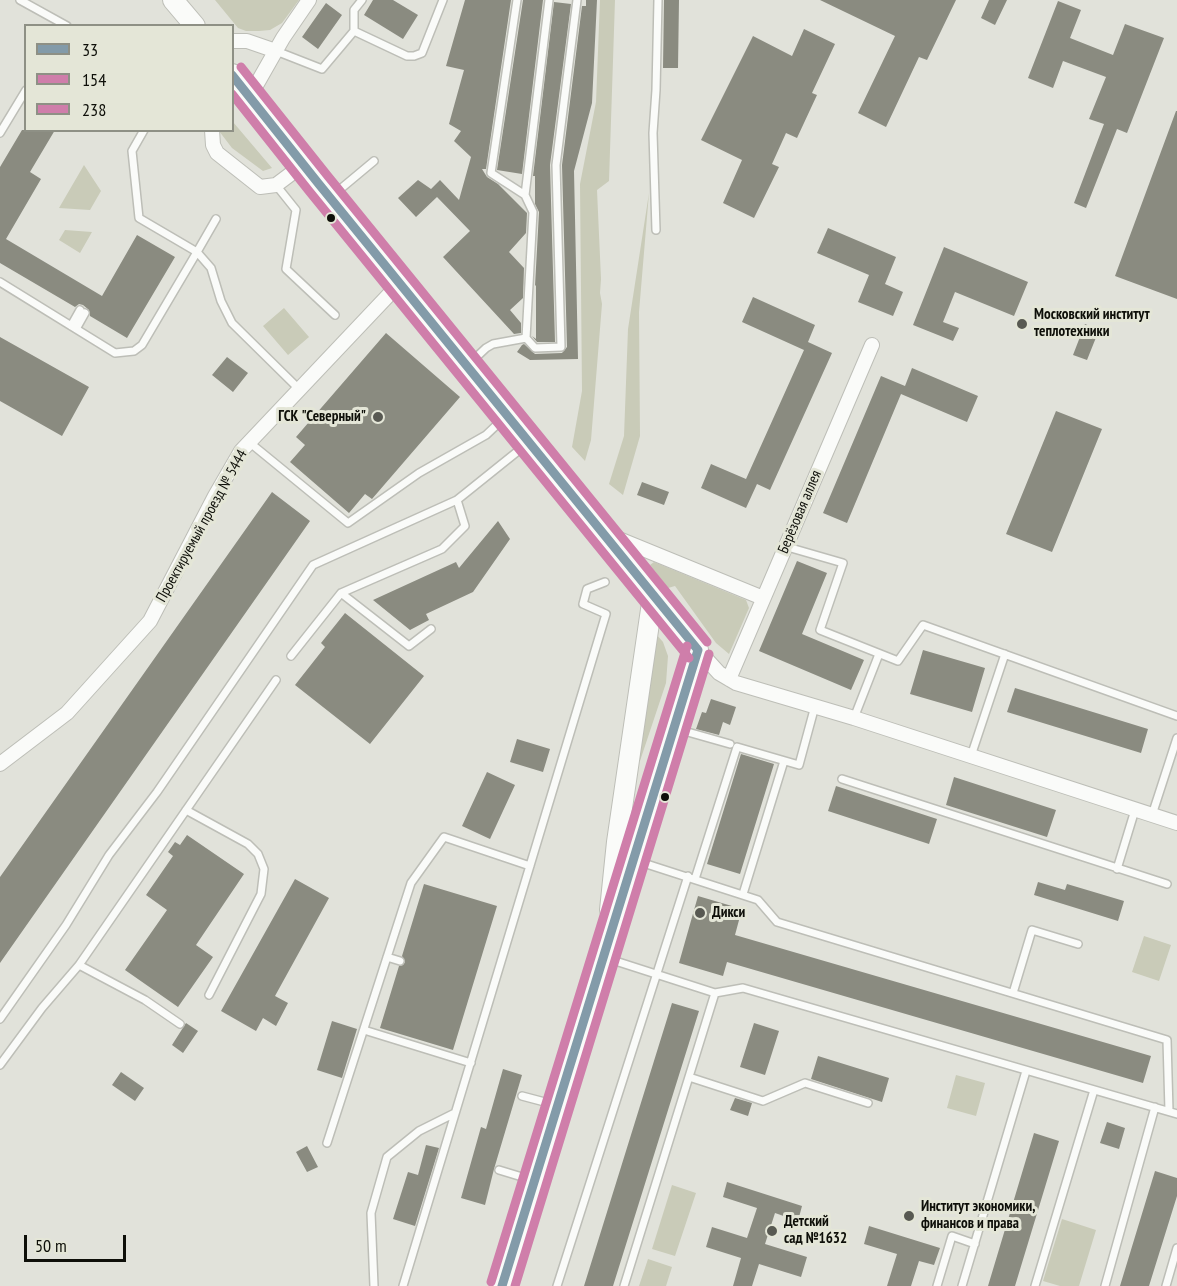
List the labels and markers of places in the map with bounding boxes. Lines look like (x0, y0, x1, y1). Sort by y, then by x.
unlabelled marker (325, 212, 337, 224)
place label: Московский институт теплотехники (1034, 306, 1150, 341)
marker: Московский институт теплотехники (1015, 317, 1029, 331)
place label: ГСК "Северный" (278, 408, 366, 426)
marker: ГСК "Северный" (371, 410, 385, 424)
unlabelled marker (659, 791, 671, 803)
place label: Дикси (712, 904, 745, 922)
marker: Дикси (693, 906, 707, 920)
place label: Институт экономики, финансов и права (921, 1198, 1035, 1233)
marker: Институт экономики, финансов и права (902, 1209, 916, 1223)
place label: Детский сад №1632 (784, 1213, 847, 1248)
marker: Детский сад №1632 (765, 1224, 779, 1238)

